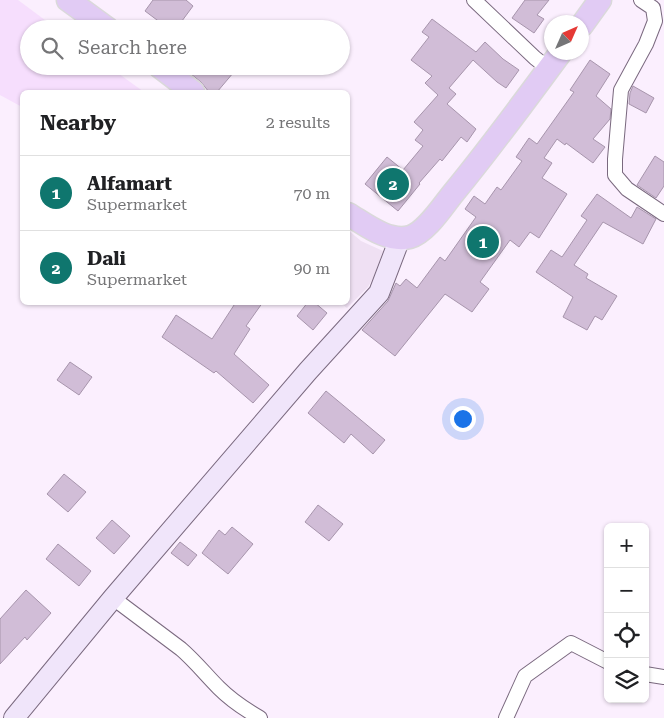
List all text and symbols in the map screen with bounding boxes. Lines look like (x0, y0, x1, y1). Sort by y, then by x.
north arrow (544, 15, 589, 60)
search box (20, 20, 350, 75)
icon: search (38, 34, 66, 62)
text: Search here (78, 36, 187, 59)
text: Nearby (40, 111, 116, 135)
text: 2 results (266, 113, 330, 132)
pin: 2 (377, 165, 409, 203)
text: Alfamart (87, 172, 172, 195)
text: 1 (52, 184, 60, 203)
text: 70 m (293, 184, 330, 203)
text: Supermarket (87, 195, 187, 214)
pin: 1 (467, 223, 499, 261)
text: Dali (87, 247, 126, 270)
text: 2 (52, 259, 60, 278)
text: 90 m (293, 259, 330, 278)
text: Supermarket (87, 270, 187, 289)
your location (450, 406, 476, 432)
map controls (604, 523, 649, 703)
button: + (604, 523, 649, 568)
button: − (604, 568, 649, 613)
button: locate (604, 613, 649, 658)
button: layers (604, 658, 649, 703)

